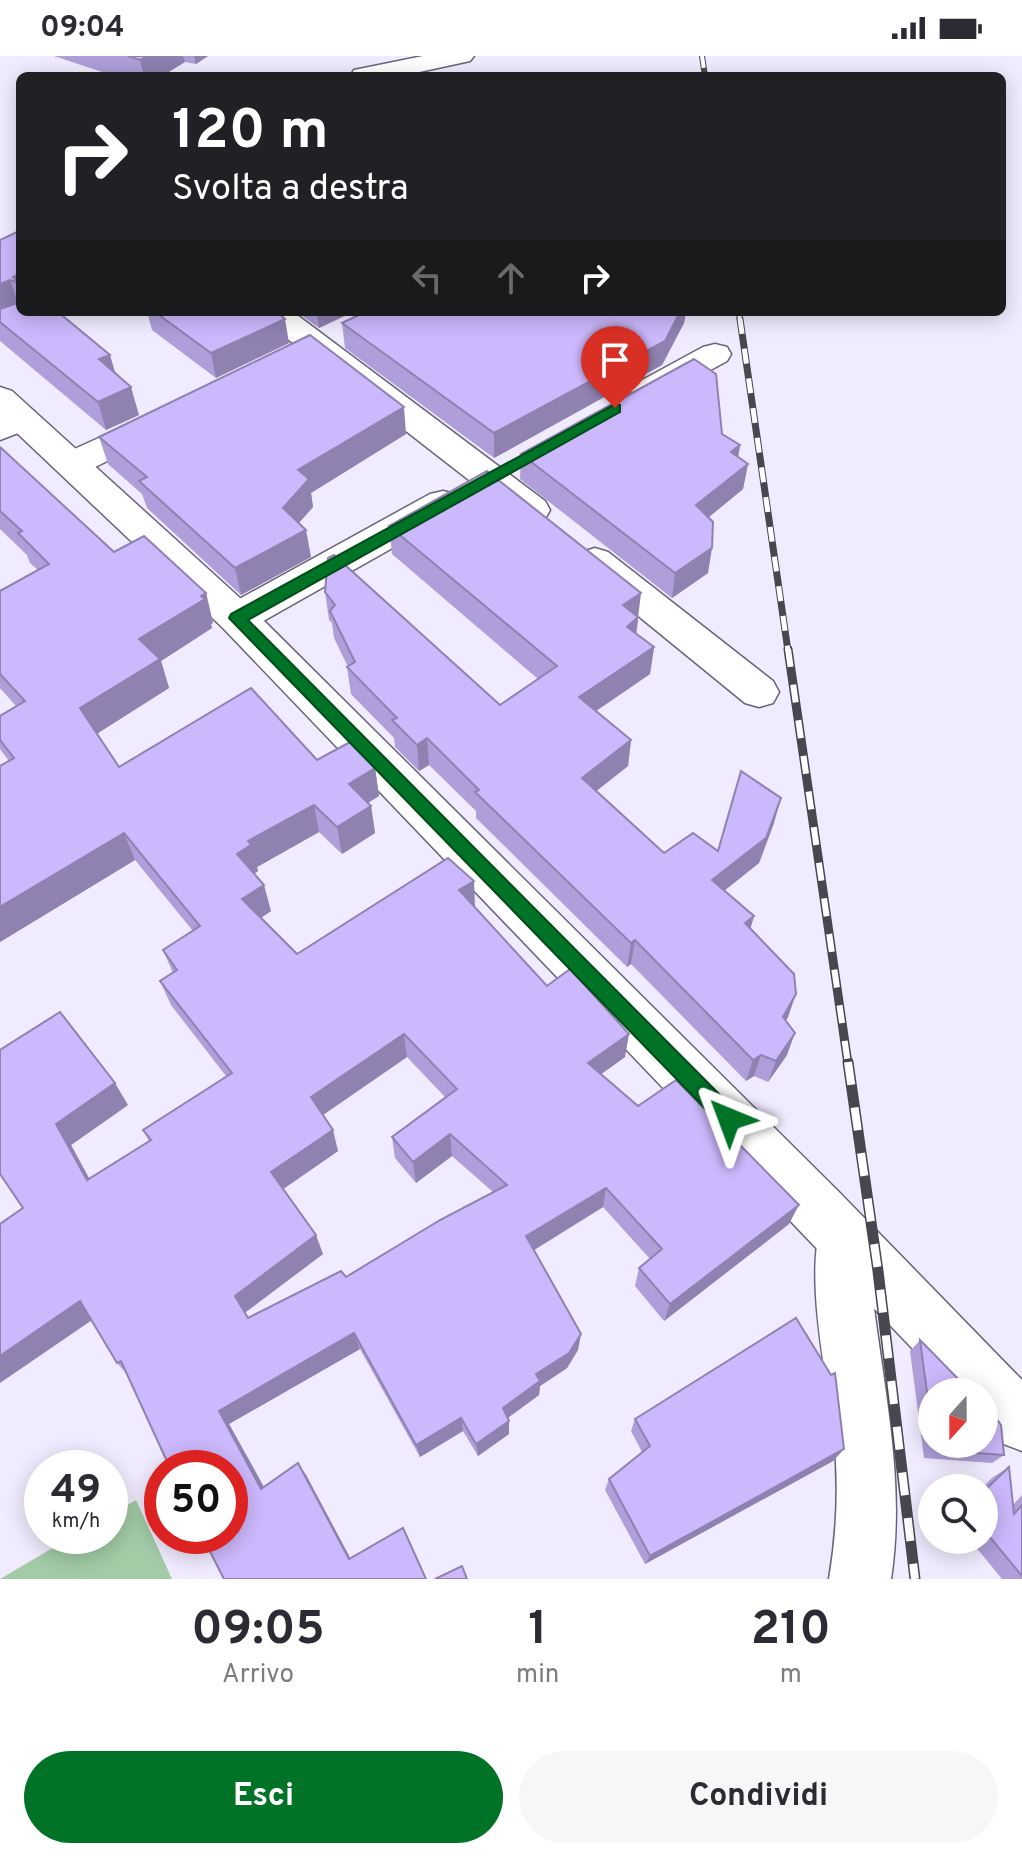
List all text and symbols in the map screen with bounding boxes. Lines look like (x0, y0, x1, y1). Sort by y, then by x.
text: 09:04 (40, 10, 124, 47)
text: 120 m (172, 98, 329, 168)
icon: right (40, 104, 144, 208)
text: Svolta a destra (172, 167, 409, 213)
icon: left (405, 256, 449, 300)
icon: ahead (489, 256, 533, 300)
icon: right (573, 256, 617, 300)
pin (581, 326, 649, 408)
icon: arrive (593, 338, 637, 382)
position arrow (687, 1077, 771, 1161)
north arrow (918, 1378, 998, 1458)
map controls (918, 1378, 998, 1554)
speed limit sign: 50 (144, 1450, 248, 1554)
text: 49 (51, 1467, 101, 1517)
button: search (918, 1474, 998, 1554)
text: km/h (52, 1509, 100, 1535)
text: 09:05 (191, 1601, 325, 1661)
text: 1 (528, 1601, 547, 1661)
text: 210 (751, 1601, 831, 1661)
text: Arrivo (222, 1659, 294, 1692)
text: min (516, 1659, 559, 1692)
text: m (780, 1659, 802, 1692)
button: Esci (24, 1751, 503, 1843)
button: Condividi (519, 1751, 998, 1843)

